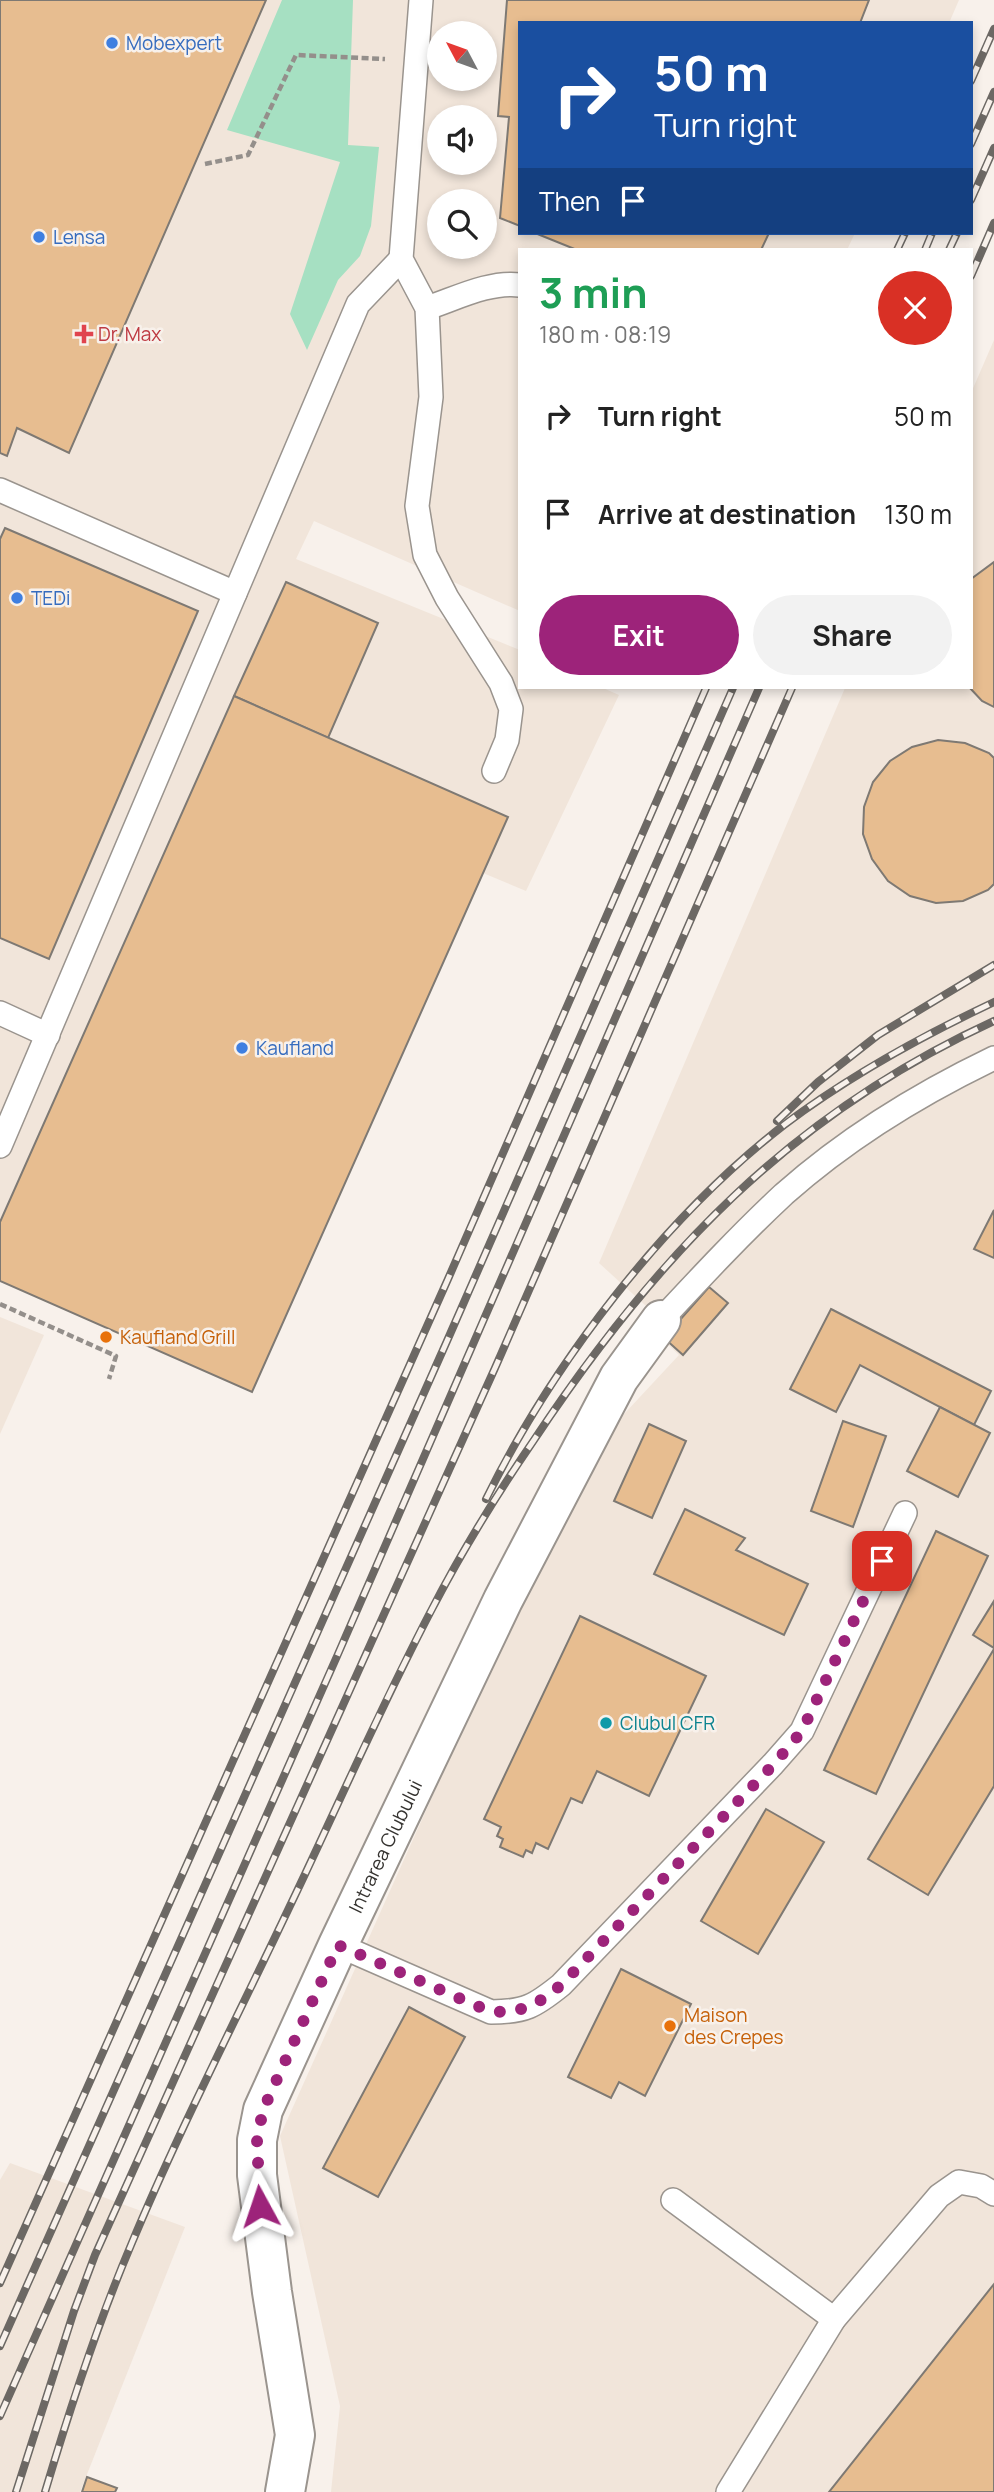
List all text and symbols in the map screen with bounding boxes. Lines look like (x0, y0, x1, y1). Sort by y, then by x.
north arrow (427, 21, 497, 91)
map controls (427, 21, 497, 259)
place label: Mobexpert (126, 30, 222, 56)
marker: Mobexpert (104, 35, 120, 51)
text: 50 m (654, 39, 769, 106)
icon: right (539, 49, 630, 140)
text: Turn right (654, 103, 797, 147)
button: sound (427, 105, 497, 175)
icon: arrive (614, 182, 652, 220)
text: Then (539, 183, 600, 219)
button: search (427, 189, 497, 259)
place label: Lensa (53, 224, 105, 250)
marker: Lensa (31, 229, 47, 245)
text: 3 min (539, 263, 648, 321)
button: close (878, 271, 952, 345)
text: 180 m · 08:19 (539, 318, 671, 350)
place label: Dr. Max (98, 321, 161, 347)
marker: Dr. Max (76, 326, 92, 342)
icon: right (539, 397, 577, 435)
text: Turn right (598, 398, 722, 434)
text: 50 m (894, 398, 952, 434)
icon: arrive (539, 495, 577, 533)
text: Arrive at destination (598, 496, 856, 532)
text: 130 m (884, 496, 952, 532)
place label: TEDi (31, 585, 70, 611)
marker: TEDi (9, 590, 25, 606)
button: Exit (539, 595, 739, 675)
button: Share (753, 595, 952, 675)
place label: Kaufland (256, 1035, 334, 1061)
marker: Kaufland (234, 1040, 250, 1056)
place label: Kaufland Grill (120, 1324, 235, 1350)
marker: Kaufland Grill (98, 1329, 114, 1345)
pin (852, 1531, 912, 1591)
icon: arrive (863, 1542, 901, 1580)
place label: Clubul CFR (620, 1710, 715, 1736)
marker: Clubul CFR (598, 1715, 614, 1731)
street label: Intrarea Clubului (342, 1775, 428, 1917)
place label: Maison des Crepes (684, 2002, 784, 2050)
marker: Maison des Crepes (662, 2018, 678, 2034)
position arrow (223, 2169, 297, 2243)

